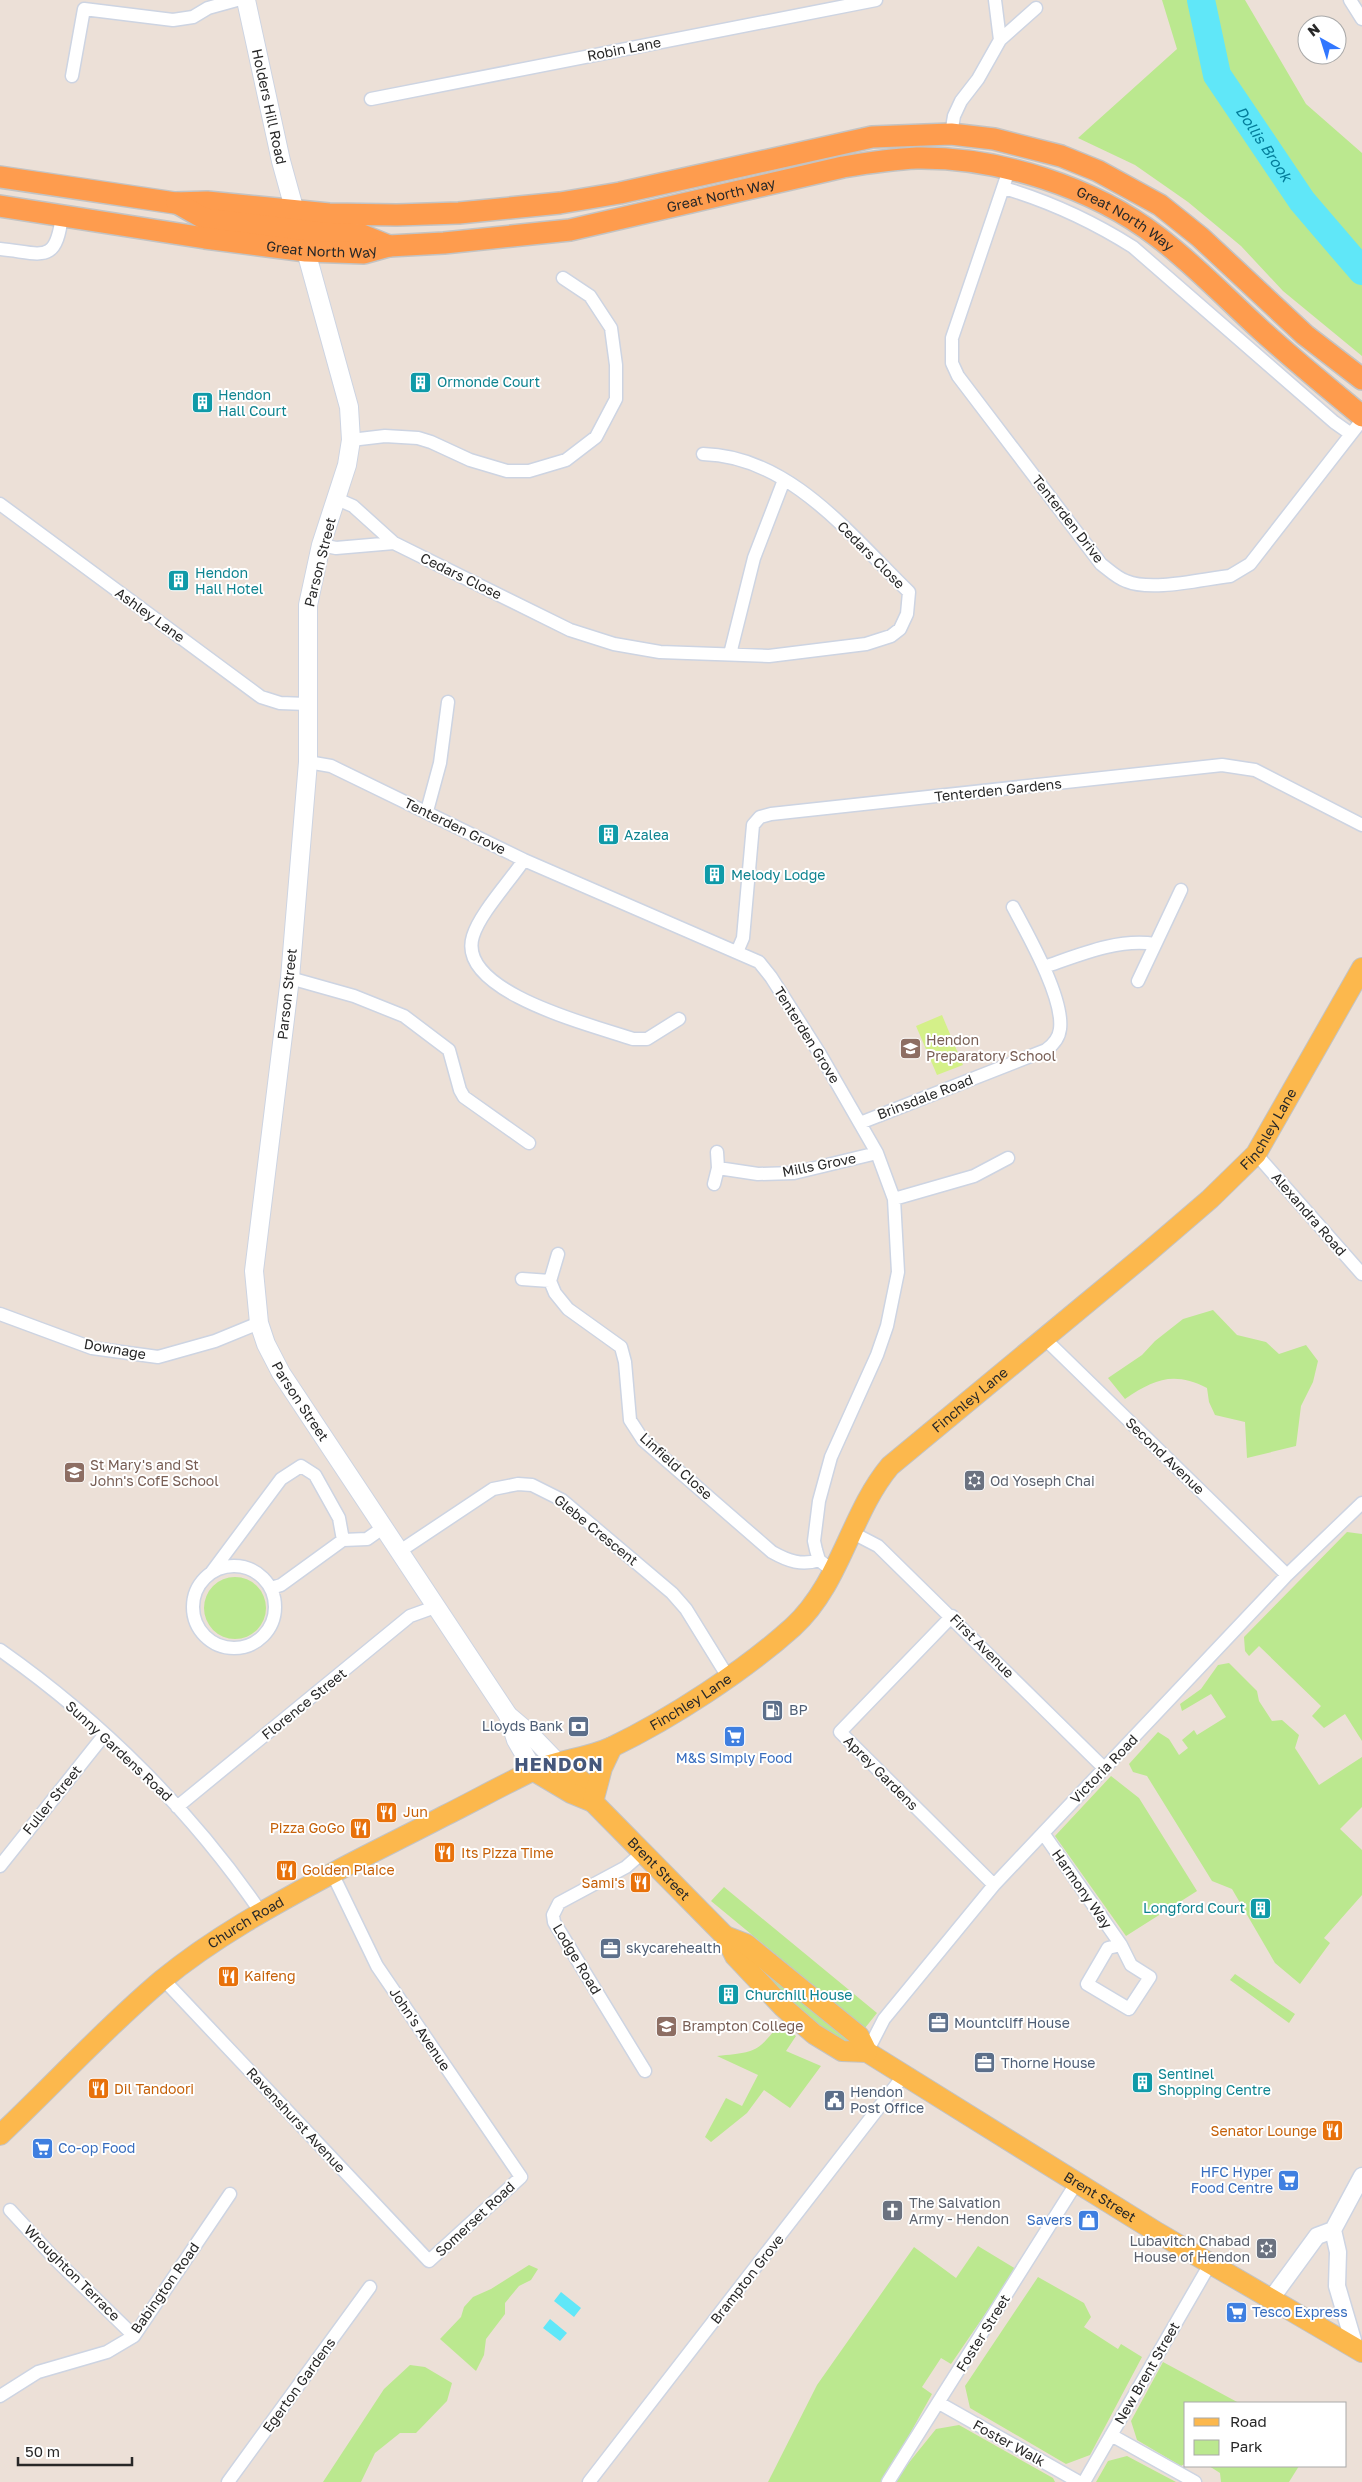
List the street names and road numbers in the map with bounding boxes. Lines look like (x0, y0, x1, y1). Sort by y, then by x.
street label: Robin Lane (585, 33, 662, 64)
street label: Holders Hill Road (249, 47, 290, 166)
street label: Great North Way (665, 174, 777, 215)
street label: Great North Way (1074, 183, 1178, 254)
street label: Great North Way (265, 237, 379, 261)
street label: Tenterden Drive (1029, 471, 1108, 566)
street label: Parson Street (300, 515, 339, 608)
street label: Cedars Close (834, 517, 909, 592)
street label: Cedars Close (418, 549, 505, 603)
street label: Ashley Lane (112, 584, 188, 645)
street label: Tenterden Gardens (934, 774, 1062, 805)
street label: Tenterden Grove (402, 794, 509, 857)
street label: Parson Street (273, 947, 300, 1040)
street label: Tenterden Grove (771, 983, 844, 1086)
street label: Brinsdale Road (874, 1070, 975, 1123)
street label: Finchley Lane (1236, 1085, 1300, 1173)
street label: Mills Grove (781, 1149, 857, 1180)
street label: Alexandra Road (1269, 1168, 1350, 1259)
street label: Downage (83, 1335, 147, 1362)
street label: Parson Street (268, 1358, 333, 1444)
street label: Finchley Lane (928, 1363, 1011, 1436)
street label: Second Avenue (1122, 1414, 1208, 1498)
street label: Linfield Close (637, 1429, 716, 1503)
street label: Glebe Crescent (551, 1491, 642, 1569)
street label: First Avenue (947, 1610, 1018, 1681)
street label: Florence Street (258, 1664, 349, 1743)
street label: Finchley Lane (646, 1670, 734, 1734)
street label: Sunny Gardens Road (63, 1697, 176, 1804)
street label: Victoria Road (1066, 1730, 1141, 1807)
street label: Aprey Gardens (841, 1732, 922, 1813)
street label: Fuller Street (19, 1762, 85, 1838)
street label: Brent Street (624, 1833, 694, 1904)
street label: Harmony Way (1049, 1846, 1116, 1932)
street label: Church Road (204, 1892, 287, 1952)
street label: Lodge Road (550, 1920, 605, 1997)
street label: John's Avenue (386, 1984, 454, 2074)
street label: Ravenshurst Avenue (243, 2064, 349, 2176)
street label: Brent Street (1061, 2168, 1139, 2225)
street label: Somerset Road (431, 2178, 518, 2260)
street label: Wroughton Terrace (21, 2221, 124, 2324)
street label: Brampton Grove (706, 2231, 787, 2327)
street label: Babington Road (127, 2239, 202, 2337)
street label: Foster Street (952, 2291, 1013, 2375)
street label: New Brent Street (1110, 2319, 1183, 2427)
street label: Egerton Gardens (259, 2334, 339, 2435)
street label: Foster Walk (970, 2416, 1048, 2469)

